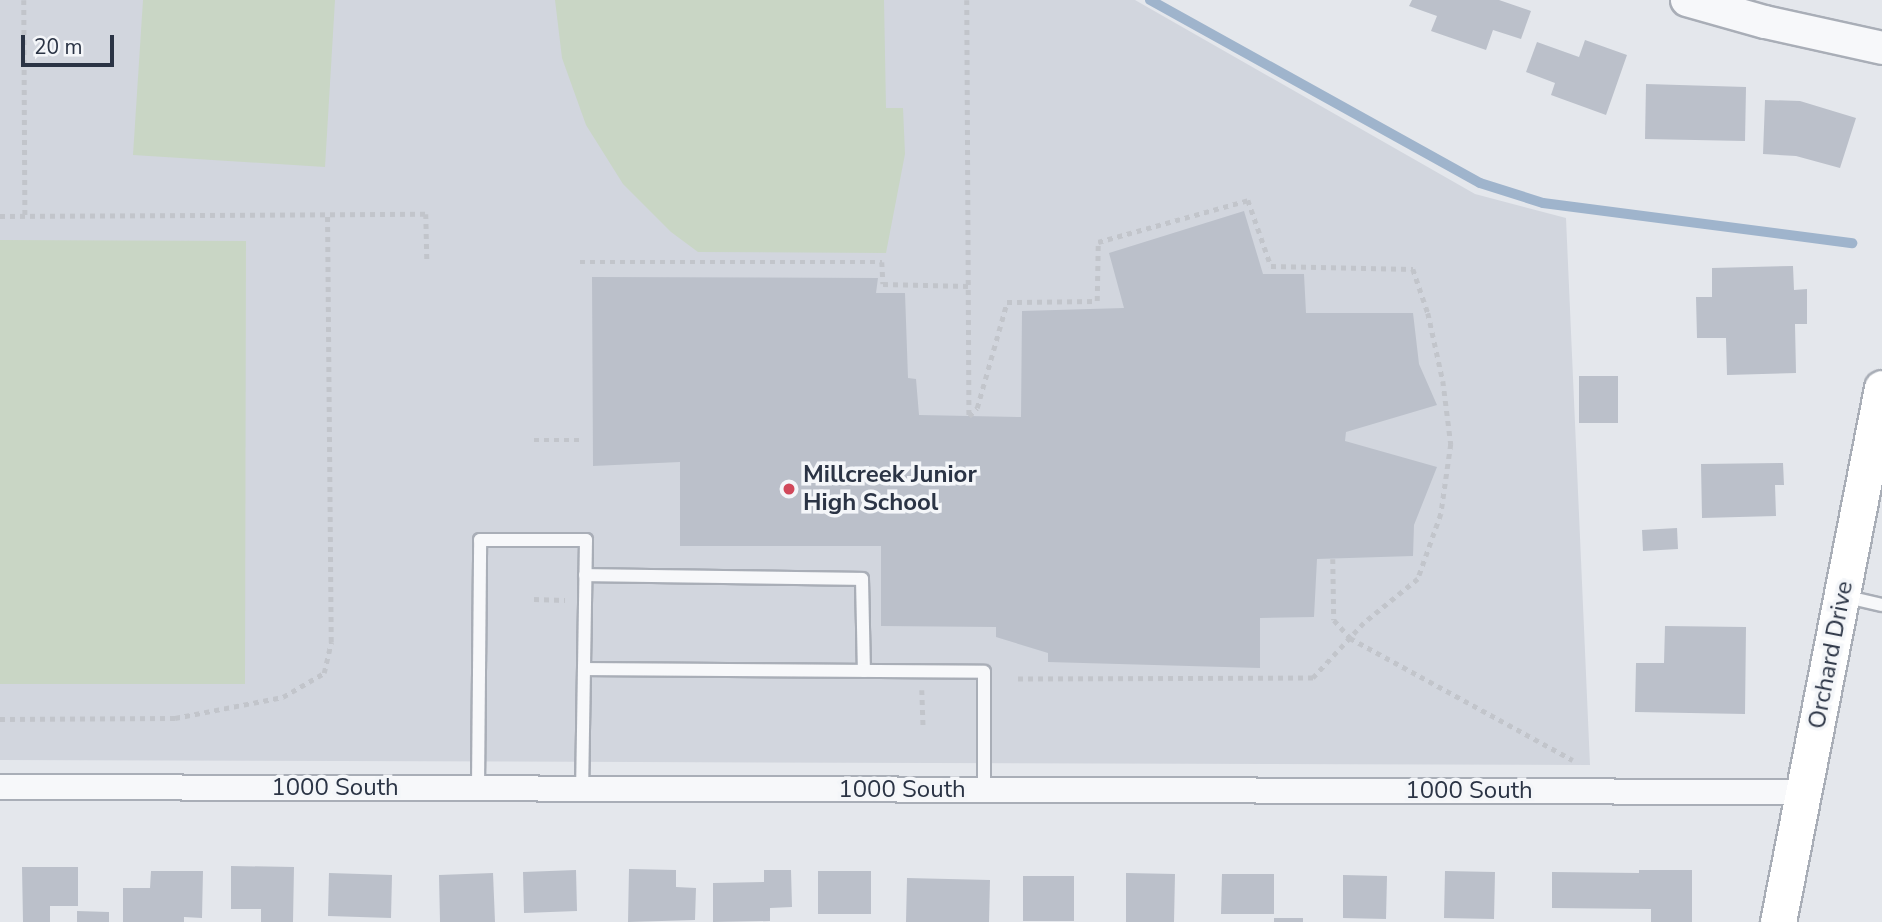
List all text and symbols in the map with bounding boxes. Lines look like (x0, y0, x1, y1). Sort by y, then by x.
scale bar (24, 21, 117, 65)
text: 20 m (34, 33, 83, 61)
place label: Millcreek Junior High School (803, 461, 977, 517)
marker: Millcreek Junior High School (781, 481, 797, 497)
street label: Orchard Drive (1803, 579, 1859, 731)
street label: 1000 South (271, 774, 399, 802)
street label: 1000 South (838, 776, 966, 804)
street label: 1000 South (1405, 777, 1533, 805)

